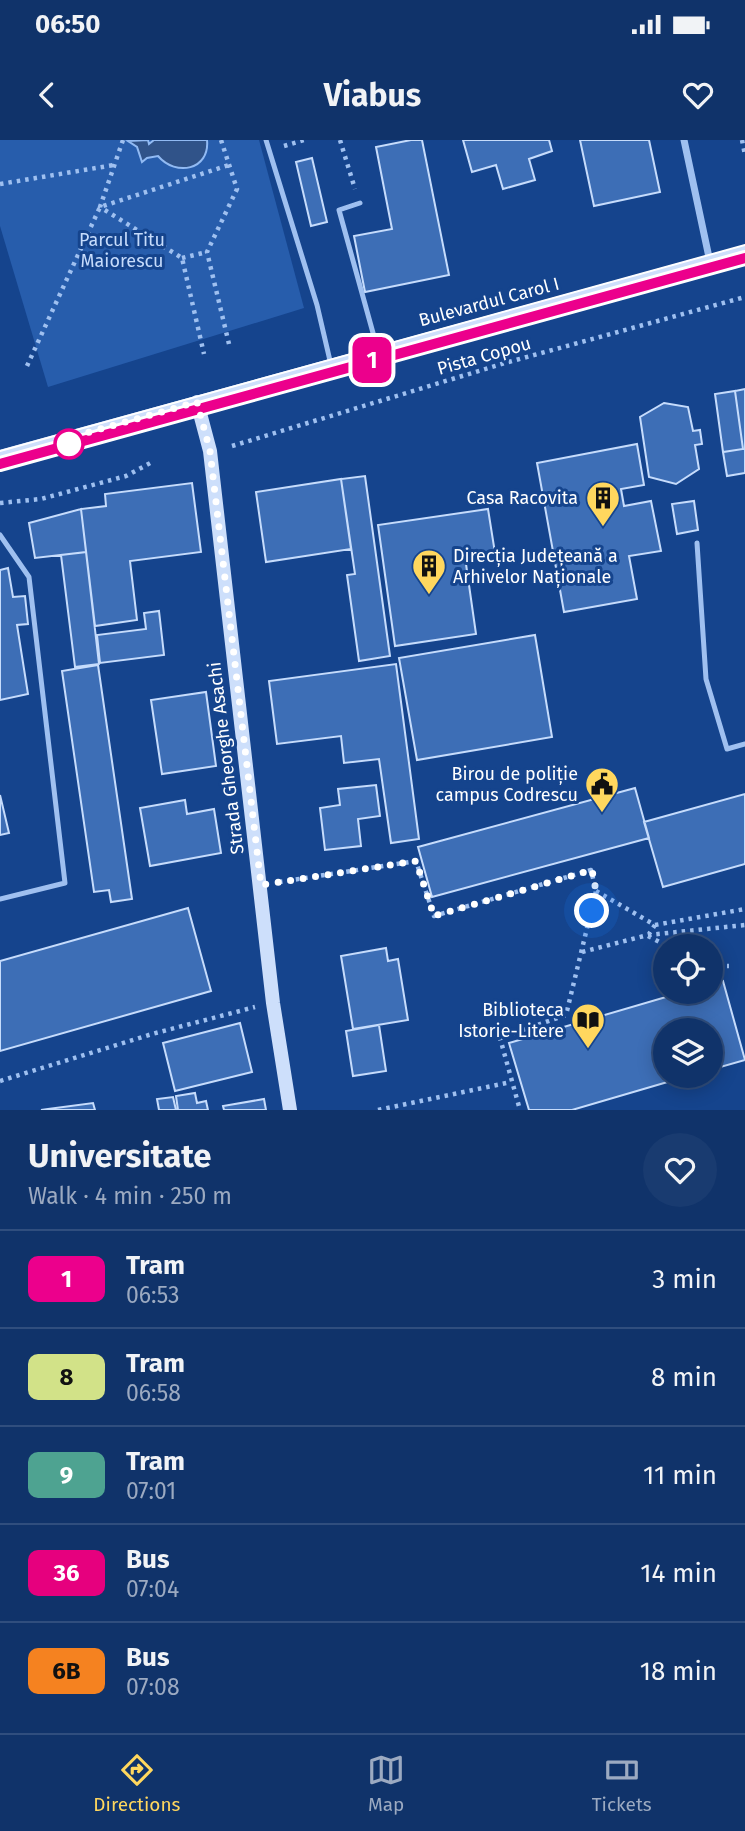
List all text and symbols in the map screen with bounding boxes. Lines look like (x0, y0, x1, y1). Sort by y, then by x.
text: 06:50 (35, 9, 100, 40)
icon: back (28, 76, 66, 114)
text: Viabus (324, 76, 421, 114)
icon: heart (679, 76, 717, 114)
park label: Parcul Titu Maiorescu (79, 229, 165, 272)
street label: Bulevardul Carol I (416, 273, 562, 331)
street label: Pista Copou (434, 332, 534, 380)
line badge: 1 (349, 337, 395, 383)
text: 1 (366, 346, 378, 374)
unlabelled marker (54, 429, 84, 459)
building icon: Casa Racovita (584, 479, 622, 528)
place label: Casa Racovita (466, 487, 578, 509)
place label: Direcția Județeană a Arhivelor Naționale (453, 545, 618, 589)
building icon: Direcția Județeană a Arhivelor Naționale (410, 547, 448, 596)
street label: Strada Gheorghe Asachi (203, 661, 249, 855)
place label: Birou de poliție campus Codrescu (435, 763, 578, 806)
public building icon: Birou de poliție campus Codrescu (583, 765, 621, 814)
your location (574, 893, 609, 928)
map controls (653, 934, 723, 1088)
button: locate (653, 934, 723, 1004)
place label: Biblioteca Istorie-Litere (458, 999, 564, 1042)
library icon: Biblioteca Istorie-Litere (569, 1001, 607, 1050)
button: layers (653, 1018, 723, 1088)
button: heart (643, 1133, 717, 1207)
text: Universitate (28, 1136, 212, 1176)
text: Walk · 4 min · 250 m (28, 1182, 232, 1210)
text: Tram (126, 1250, 185, 1281)
text: 3 min (652, 1264, 717, 1295)
text: 1 (61, 1265, 72, 1293)
text: 06:53 (126, 1281, 180, 1309)
text: Tram (126, 1348, 185, 1379)
text: 8 min (651, 1362, 717, 1393)
text: 8 (60, 1363, 73, 1391)
text: 06:58 (126, 1379, 181, 1407)
text: Tram (126, 1446, 185, 1477)
text: 11 min (643, 1460, 717, 1491)
text: 9 (60, 1461, 73, 1489)
text: 07:01 (126, 1477, 176, 1505)
text: Bus (126, 1544, 169, 1575)
text: 14 min (640, 1558, 717, 1589)
text: 36 (53, 1559, 80, 1587)
text: 07:04 (126, 1575, 179, 1603)
text: Bus (126, 1642, 169, 1673)
text: 18 min (640, 1656, 717, 1687)
text: 6B (52, 1657, 81, 1685)
text: 07:08 (126, 1673, 180, 1701)
tab: Directions (93, 1751, 180, 1816)
tab: Map (367, 1751, 405, 1816)
tab: Tickets (592, 1751, 652, 1816)

